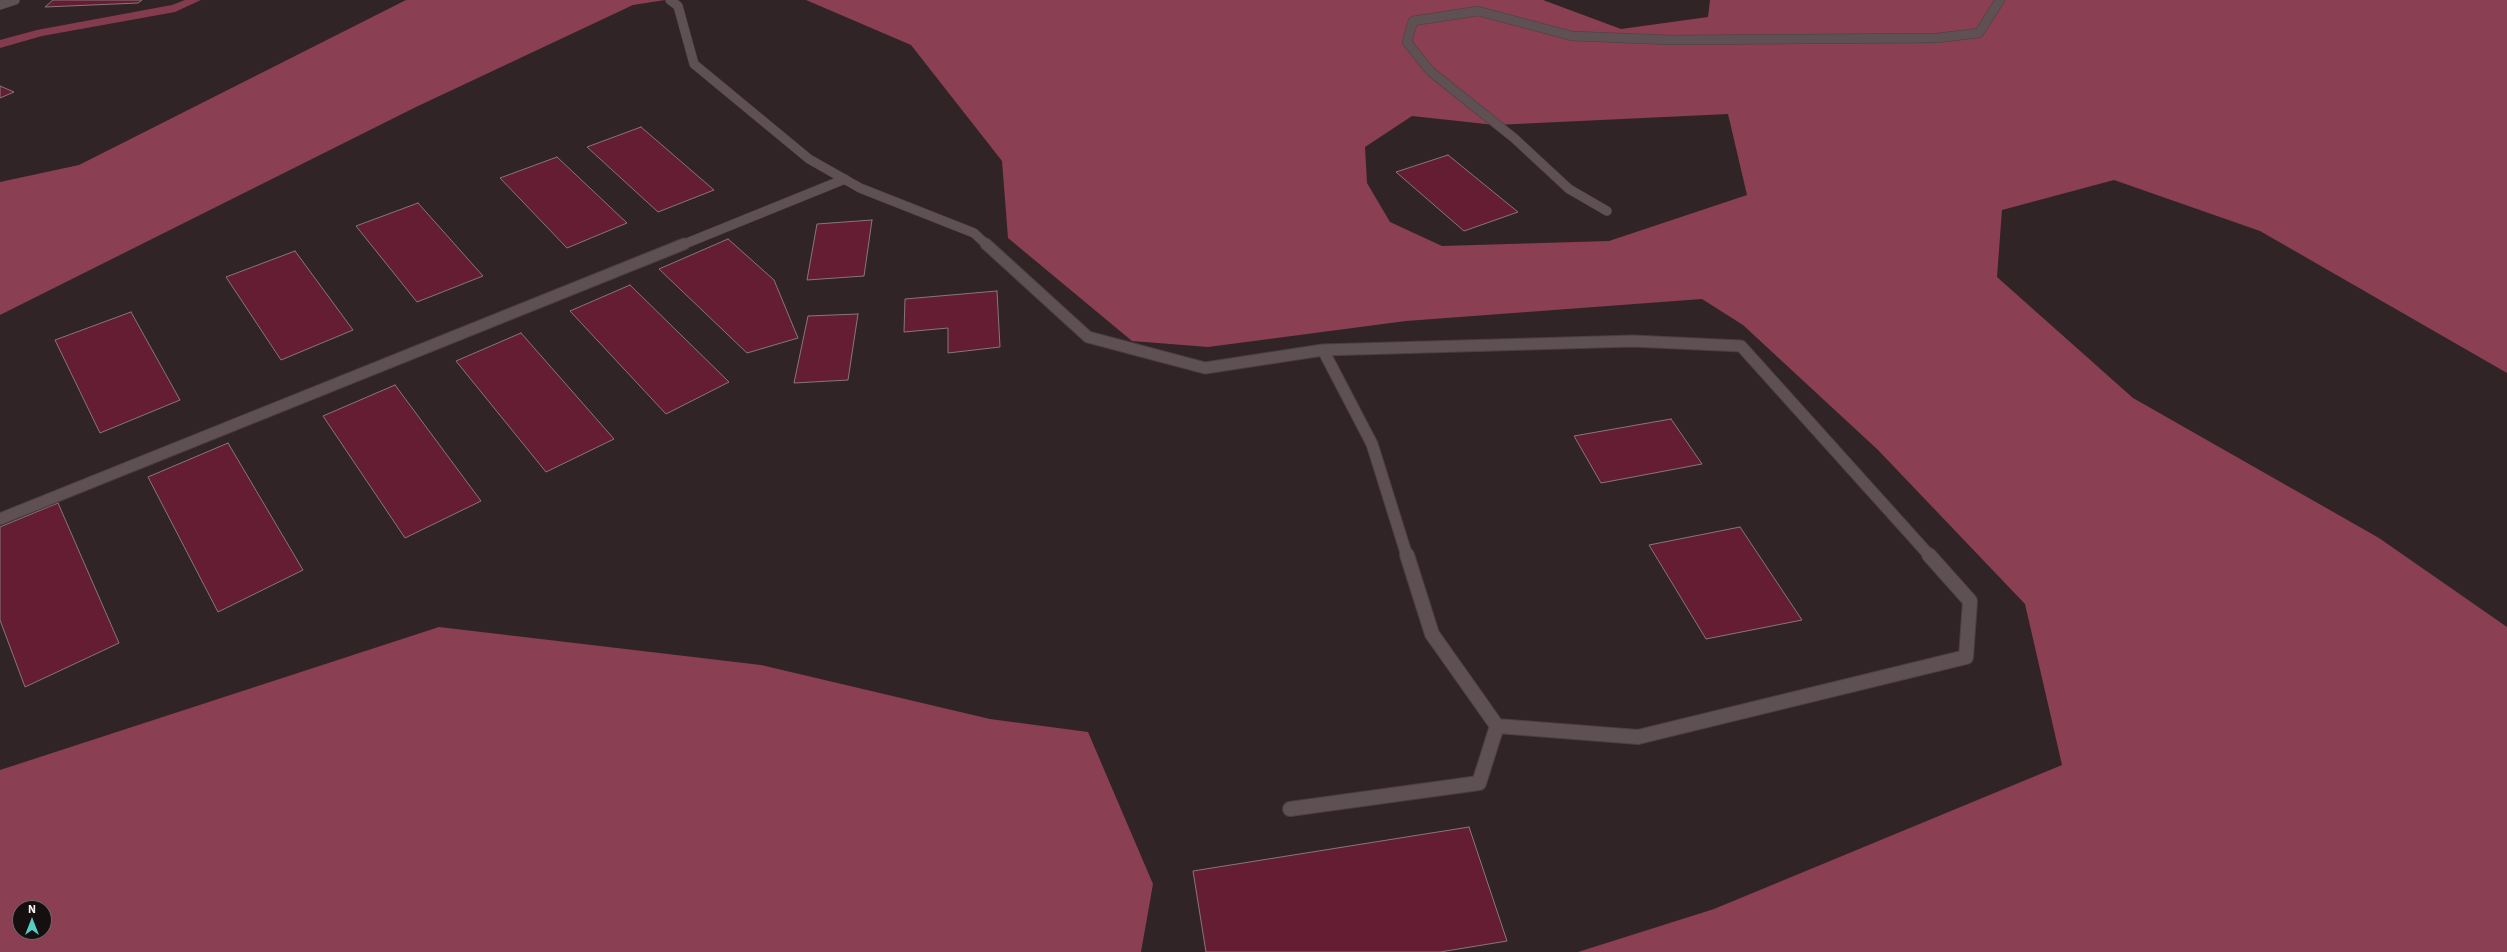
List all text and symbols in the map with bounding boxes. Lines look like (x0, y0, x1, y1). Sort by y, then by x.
north arrow (12, 900, 52, 940)
text: N (28, 902, 36, 916)

